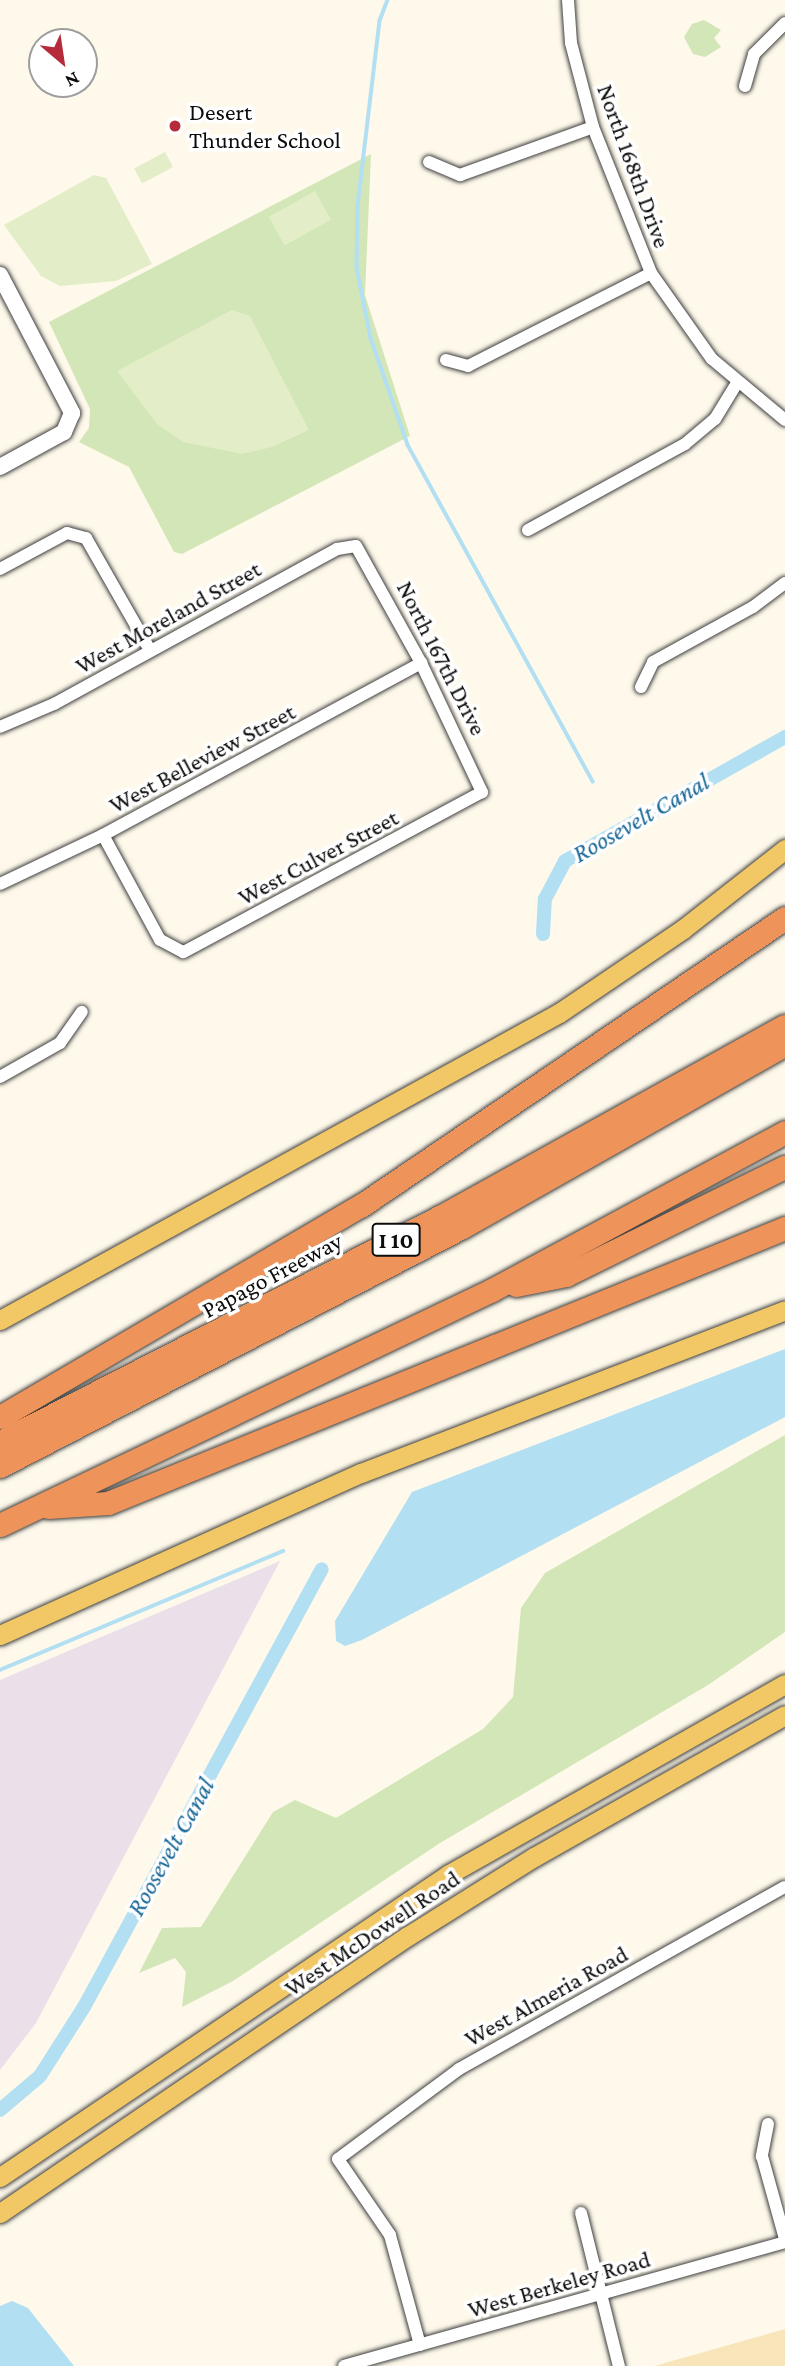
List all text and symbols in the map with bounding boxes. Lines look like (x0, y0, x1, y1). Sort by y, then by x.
north arrow (28, 28, 98, 98)
text: N (62, 68, 83, 92)
street label: North 168th Drive (591, 80, 677, 252)
place label: Desert Thunder School (189, 98, 341, 154)
marker: Desert Thunder School (167, 118, 183, 134)
street label: West Moreland Street (70, 554, 266, 680)
street label: North 167th Drive (391, 576, 493, 740)
street label: West Belleview Street (104, 697, 300, 819)
water label: Roosevelt Canal (567, 766, 715, 870)
street label: West Culver Street (233, 803, 403, 911)
road number: I 10 (372, 1220, 420, 1260)
street label: Papago Freeway (197, 1226, 347, 1324)
water label: Roosevelt Canal (120, 1773, 222, 1921)
street label: West McDowell Road (279, 1864, 465, 2002)
street label: West Almeria Road (459, 1939, 633, 2053)
street label: West Berkeley Road (465, 2244, 653, 2324)

